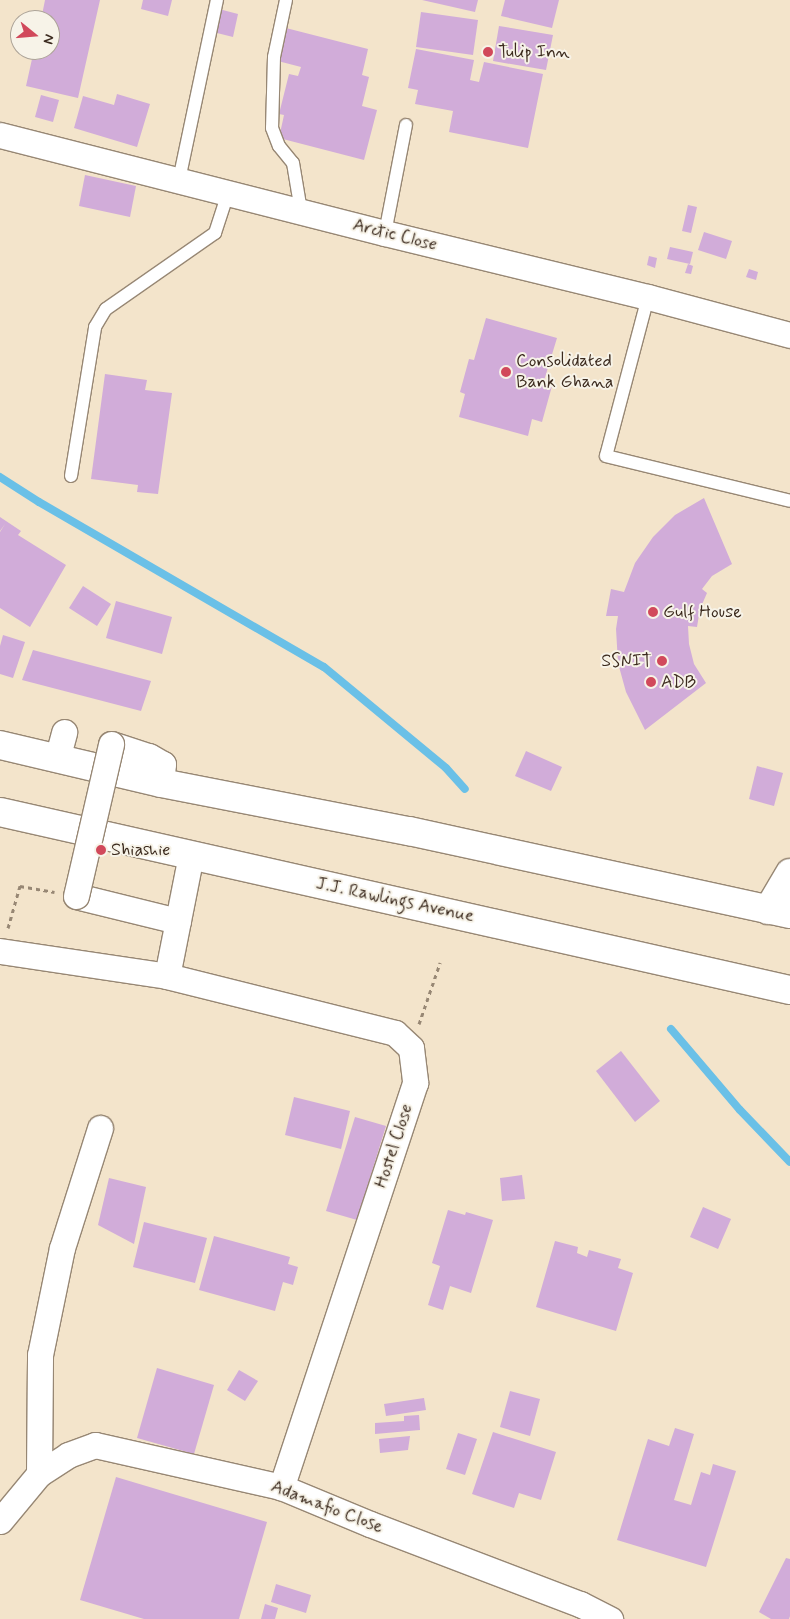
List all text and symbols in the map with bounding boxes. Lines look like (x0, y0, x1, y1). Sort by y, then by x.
north arrow (10, 10, 60, 60)
text: N (38, 32, 58, 46)
place label: Tulip Inn (498, 41, 565, 63)
marker: Tulip Inn (482, 46, 494, 58)
street label: Arctic Close (349, 214, 441, 256)
place label: Consolidated Bank Ghana (516, 351, 613, 394)
marker: Consolidated Bank Ghana (500, 366, 512, 378)
place label: Gulf House (663, 601, 742, 623)
marker: Gulf House (647, 606, 659, 618)
place label: SSNIT (601, 650, 652, 672)
marker: SSNIT (656, 655, 668, 667)
place label: ADB (661, 671, 696, 693)
marker: ADB (645, 676, 657, 688)
place label: Shiashie (111, 839, 170, 861)
marker: Shiashie (95, 844, 107, 856)
street label: J.J. Rawlings Avenue (314, 873, 476, 927)
street label: Hostel Close (370, 1100, 418, 1192)
street label: Adamafio Close (268, 1476, 386, 1538)

